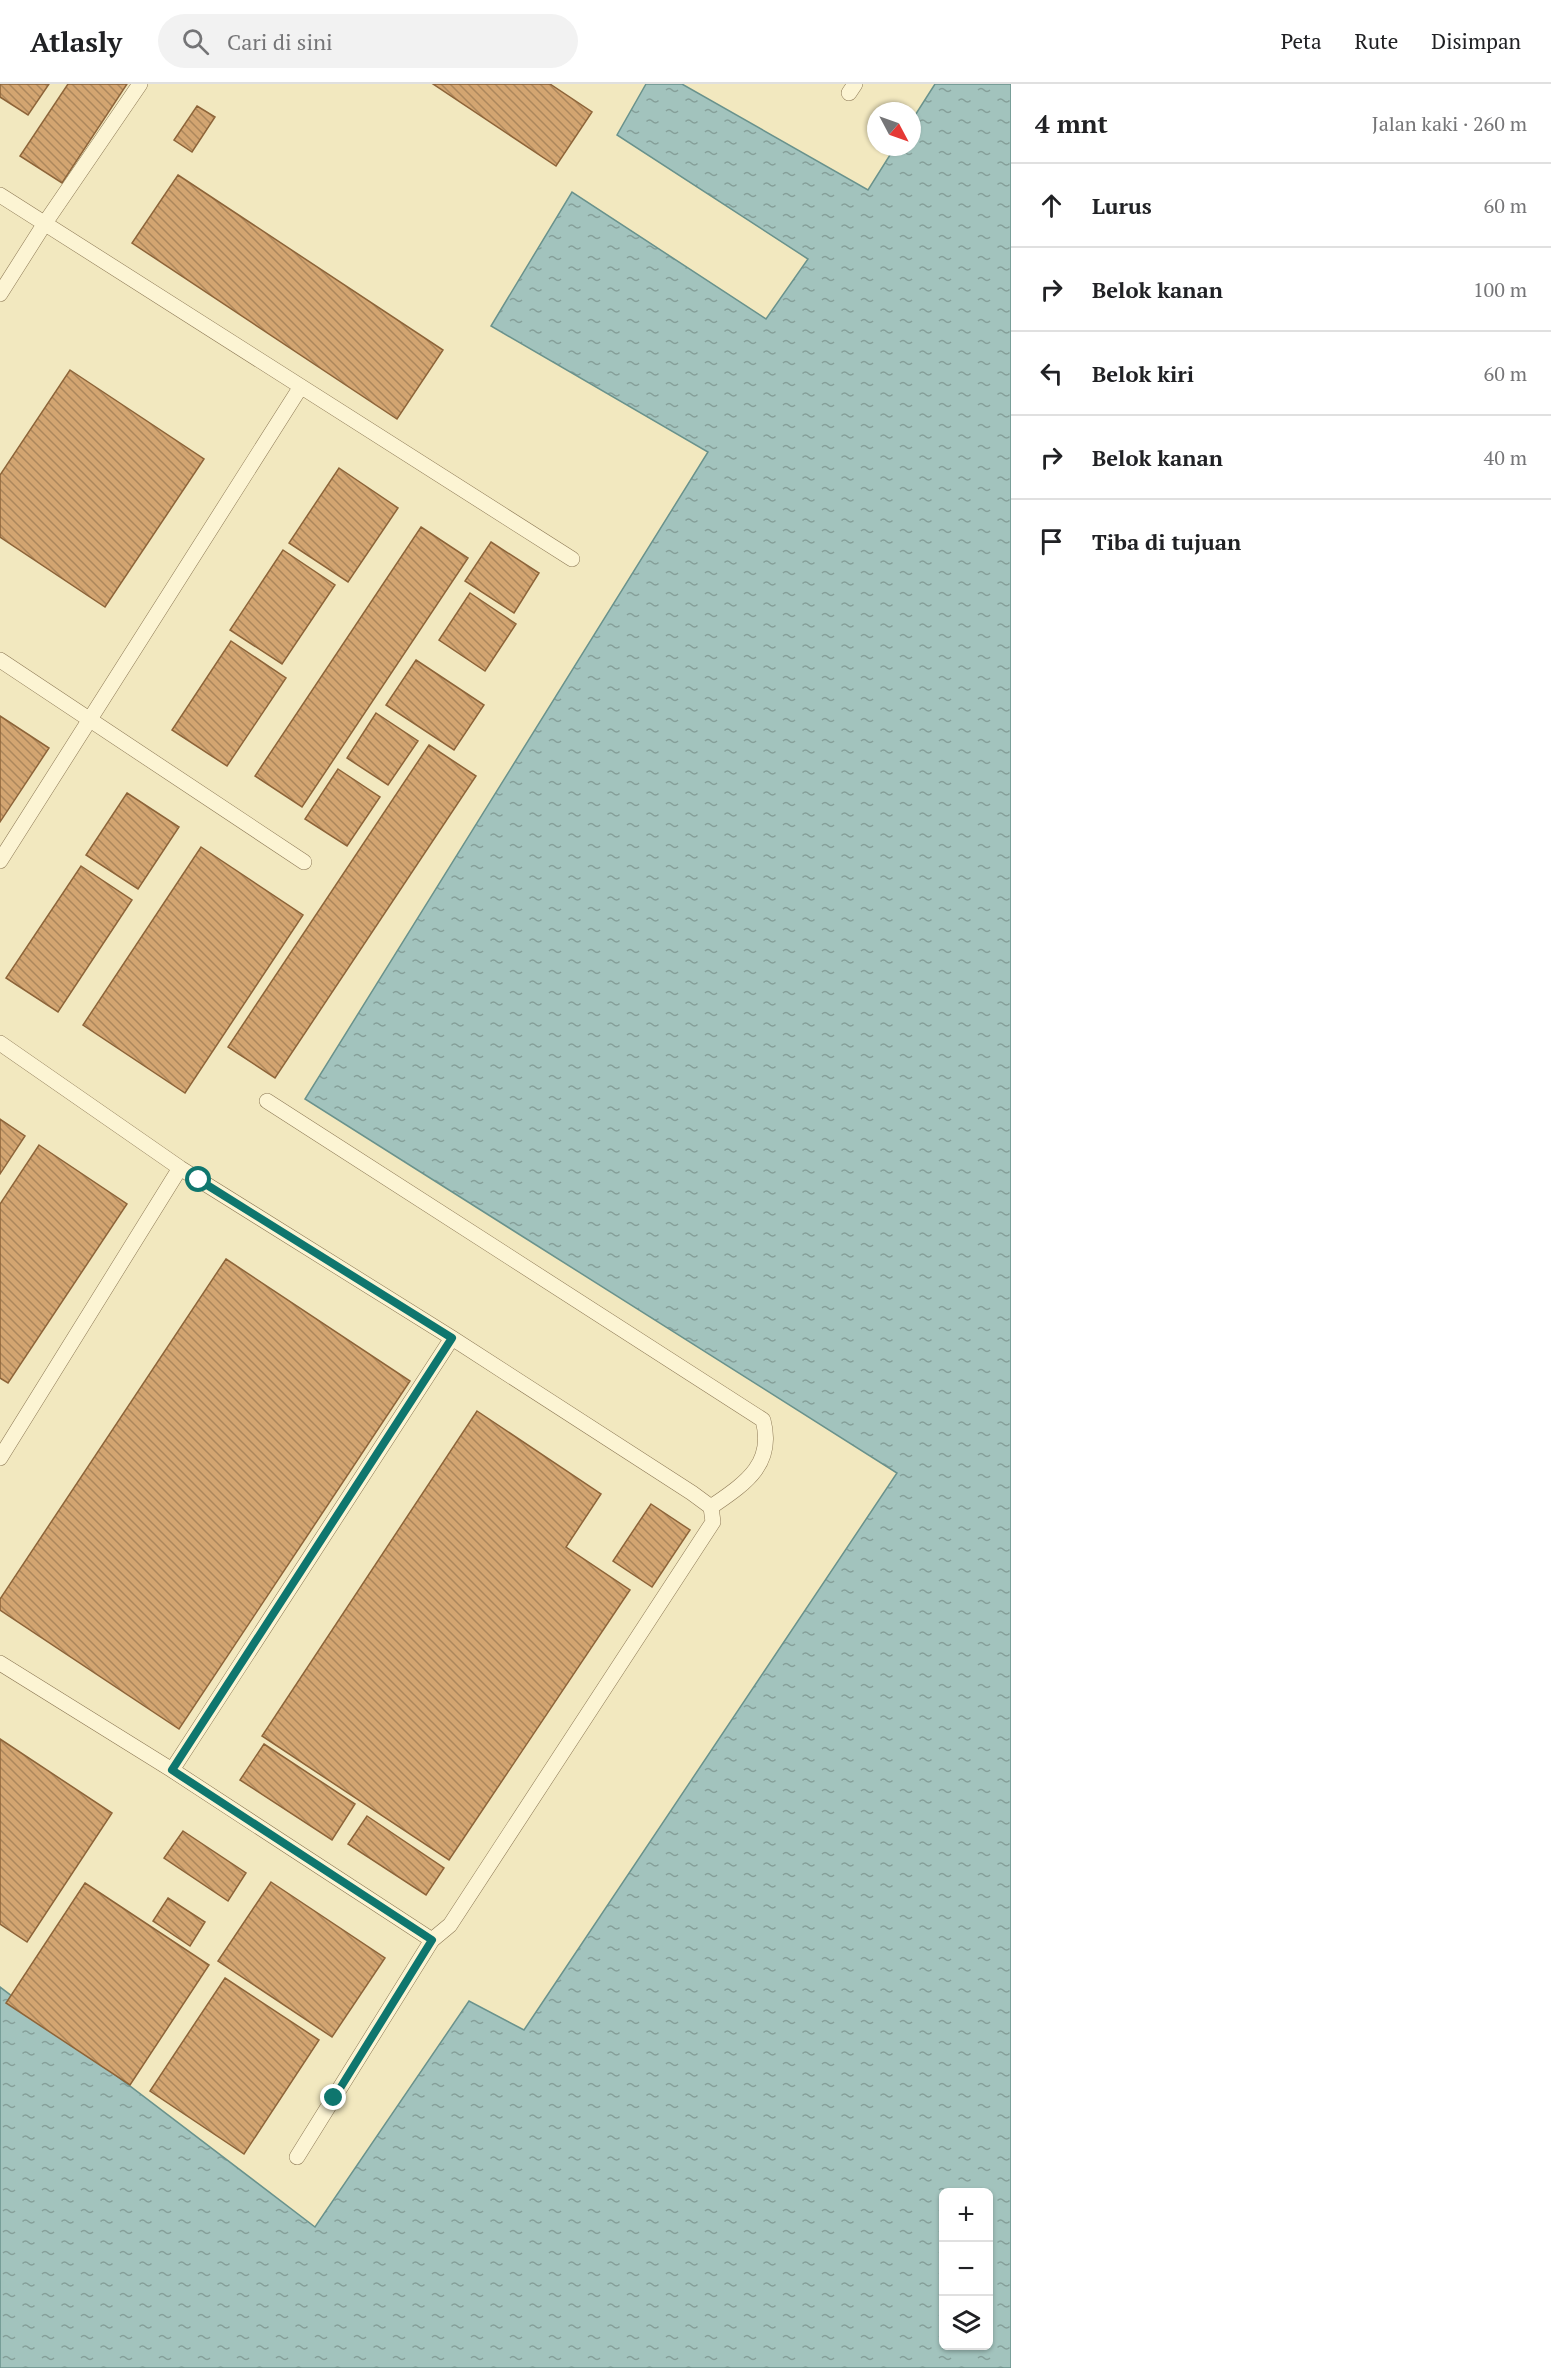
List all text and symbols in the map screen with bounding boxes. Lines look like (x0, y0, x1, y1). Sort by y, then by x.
search box (158, 14, 578, 68)
text: Atlasly (30, 23, 122, 60)
icon: search (179, 25, 212, 58)
text: Cari di sini (227, 27, 333, 56)
text: Peta (1281, 27, 1322, 55)
text: Rute (1355, 27, 1398, 55)
text: Disimpan (1431, 27, 1521, 55)
north arrow (867, 102, 921, 156)
text: 4 mnt (1035, 106, 1108, 140)
text: Jalan kaki · 260 m (1372, 110, 1527, 137)
icon: ahead (1035, 189, 1068, 222)
text: Lurus (1092, 191, 1152, 220)
text: 60 m (1484, 192, 1527, 219)
icon: right (1035, 273, 1068, 306)
text: Belok kanan (1092, 275, 1223, 304)
text: 100 m (1473, 276, 1527, 303)
icon: left (1035, 357, 1068, 390)
text: Belok kiri (1092, 359, 1194, 388)
text: 60 m (1484, 360, 1527, 387)
icon: right (1035, 441, 1068, 474)
text: Belok kanan (1092, 443, 1223, 472)
text: 40 m (1484, 444, 1527, 471)
icon: arrive (1035, 525, 1068, 558)
text: Tiba di tujuan (1092, 527, 1241, 556)
route start (185, 1166, 211, 1192)
route end (320, 2084, 346, 2110)
map controls (939, 2188, 993, 2350)
button: + (939, 2188, 993, 2242)
button: − (939, 2242, 993, 2296)
button: layers (939, 2296, 993, 2350)

